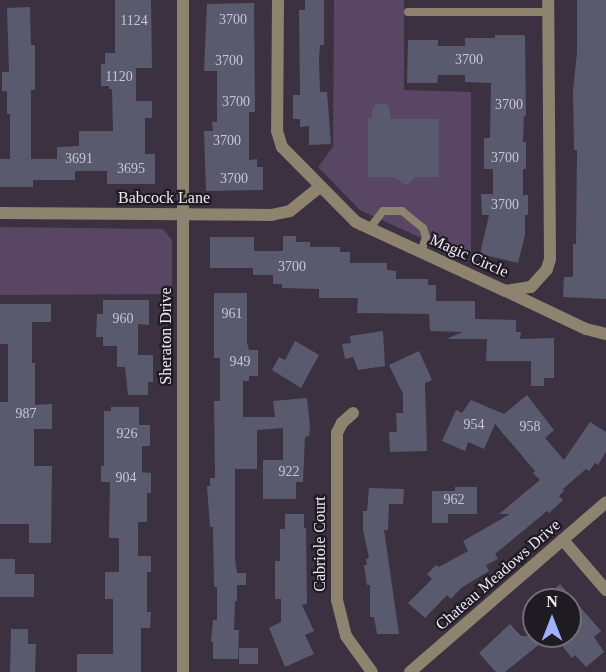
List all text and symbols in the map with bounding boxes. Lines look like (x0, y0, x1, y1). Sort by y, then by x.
house number: 3700 (219, 12, 247, 28)
house number: 1124 (120, 13, 148, 29)
house number: 3700 (455, 52, 483, 68)
house number: 3700 (215, 53, 243, 69)
house number: 1120 (105, 69, 133, 85)
house number: 3700 (222, 94, 250, 110)
house number: 3700 (495, 97, 523, 113)
house number: 3700 (213, 133, 241, 149)
house number: 3700 (491, 150, 519, 166)
house number: 3691 (65, 151, 93, 167)
house number: 3695 (117, 161, 145, 177)
house number: 3700 (220, 171, 248, 187)
street label: Babcock Lane (118, 188, 210, 208)
house number: 3700 (491, 197, 519, 213)
street label: Magic Circle (427, 230, 511, 282)
house number: 3700 (278, 259, 306, 275)
street label: Sheraton Drive (156, 287, 176, 385)
house number: 961 (222, 306, 242, 322)
house number: 960 (112, 311, 134, 327)
house number: 949 (230, 354, 250, 370)
house number: 987 (15, 406, 36, 422)
house number: 954 (464, 417, 484, 433)
house number: 958 (520, 419, 540, 435)
house number: 926 (116, 426, 138, 442)
house number: 922 (278, 464, 300, 480)
house number: 904 (116, 470, 136, 486)
house number: 962 (444, 492, 464, 508)
street label: Cabriole Court (310, 496, 330, 592)
street label: Chateau Meadows Drive (432, 516, 564, 634)
north arrow (522, 588, 582, 648)
text: N (546, 593, 558, 610)

